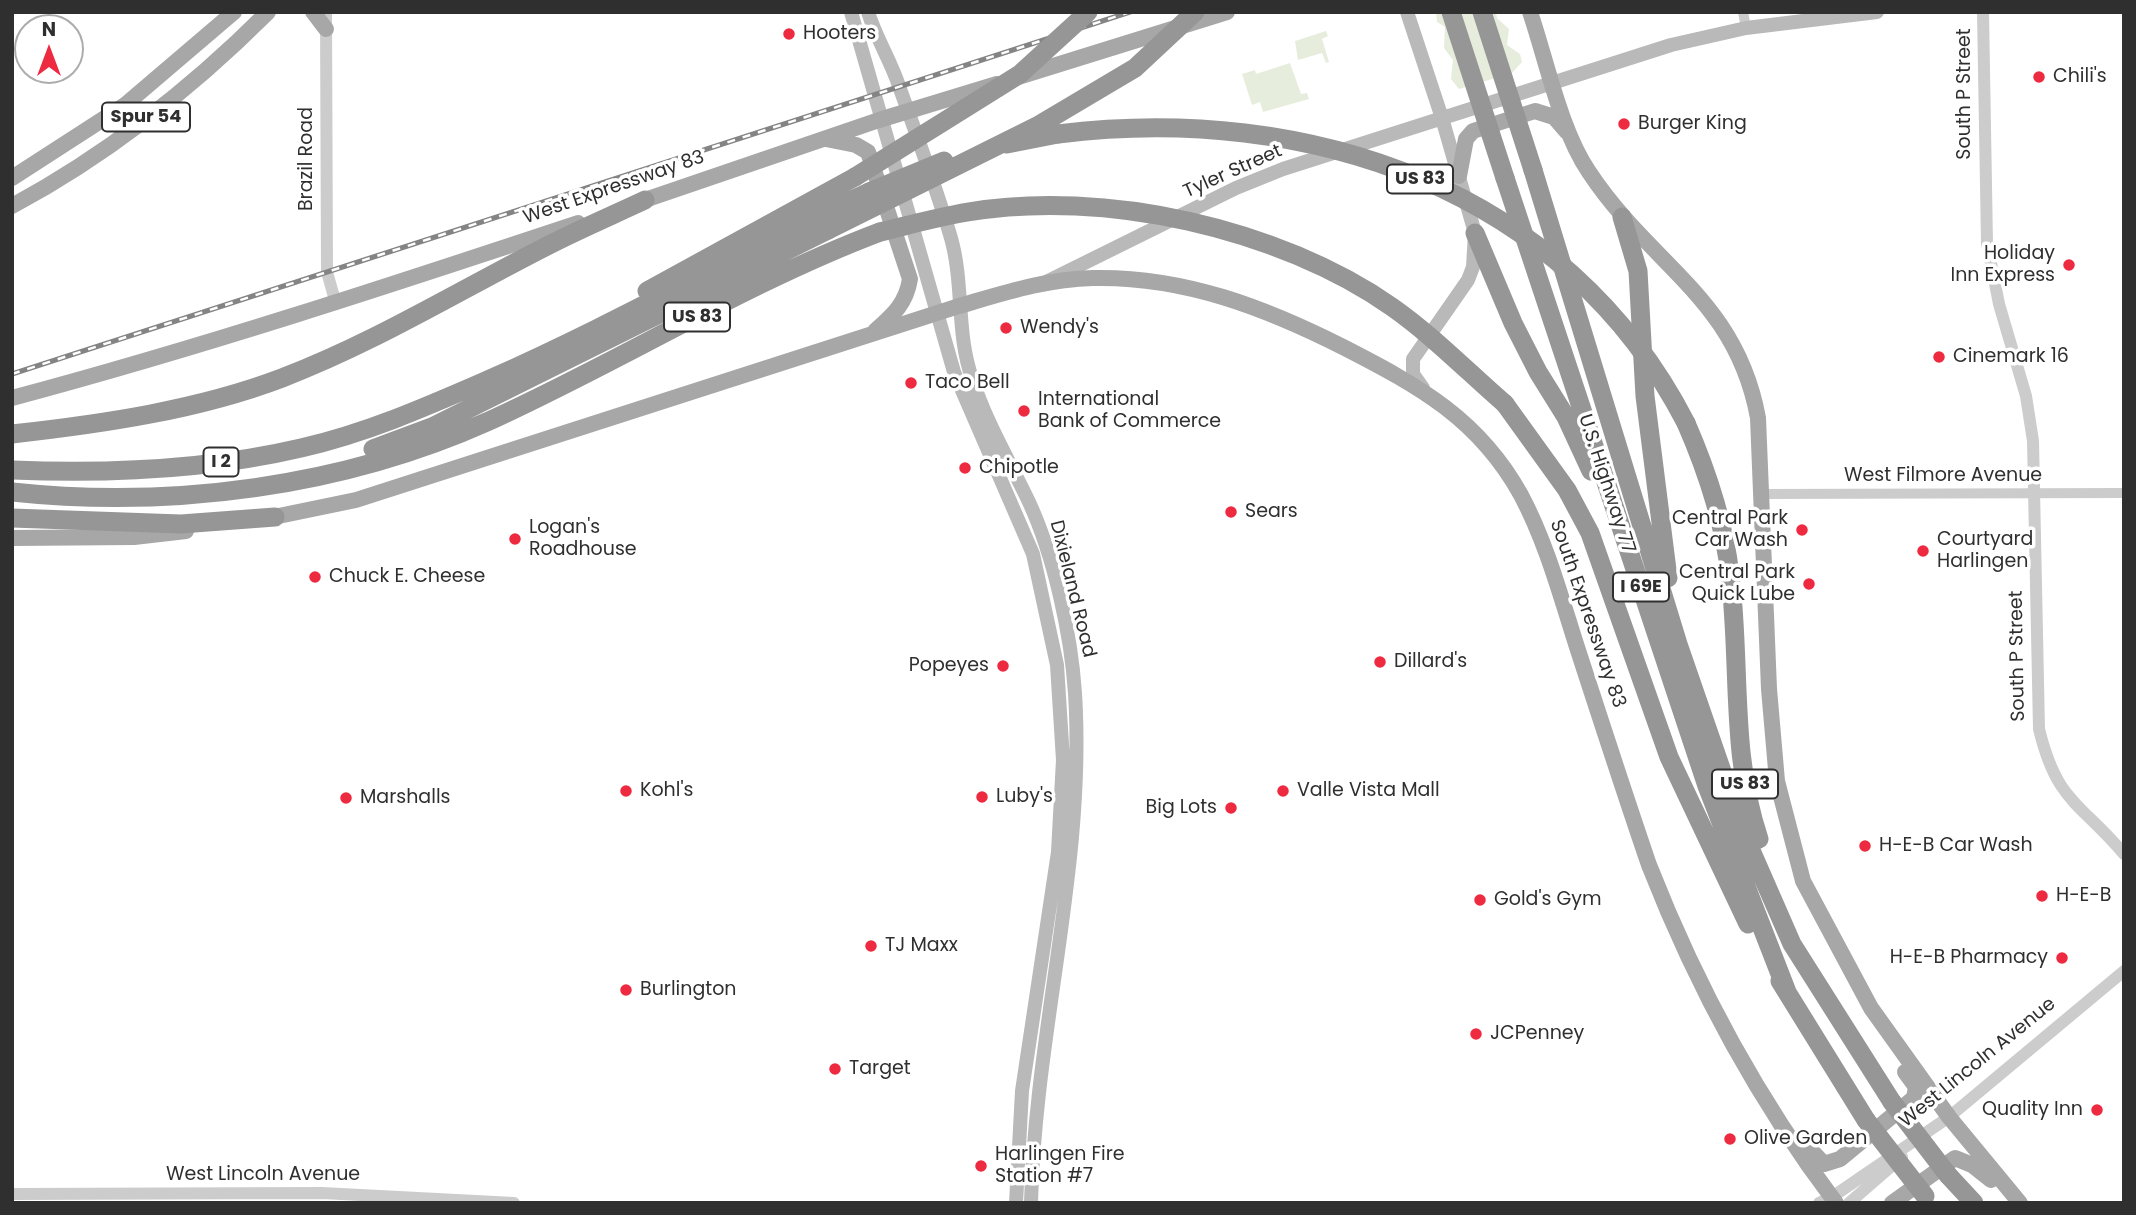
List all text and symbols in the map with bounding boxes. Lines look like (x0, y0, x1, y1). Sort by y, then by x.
north arrow (14, 14, 84, 84)
text: N (42, 16, 56, 43)
place label: Hooters (803, 23, 876, 45)
marker: Hooters (781, 26, 797, 42)
street label: South P Street (1954, 28, 1976, 160)
place label: Chili's (2053, 66, 2107, 88)
marker: Chili's (2031, 69, 2047, 85)
road number: Spur 54 (102, 103, 190, 132)
street label: Brazil Road (296, 107, 318, 211)
place label: Burger King (1638, 113, 1747, 135)
marker: Burger King (1616, 116, 1632, 132)
street label: Tyler Street (1180, 140, 1286, 204)
street label: West Expressway 83 (520, 146, 708, 230)
road number: US 83 (1387, 164, 1453, 194)
place label: Holiday Inn Express (1951, 243, 2055, 287)
marker: Holiday Inn Express (2061, 257, 2077, 273)
road number: US 83 (664, 302, 730, 332)
place label: Wendy's (1020, 317, 1099, 339)
marker: Wendy's (998, 320, 1014, 336)
place label: Cinemark 16 (1953, 346, 2069, 368)
marker: Cinemark 16 (1931, 349, 1947, 365)
place label: Taco Bell (925, 372, 1010, 394)
marker: Taco Bell (903, 375, 919, 391)
place label: International Bank of Commerce (1038, 389, 1221, 433)
marker: International Bank of Commerce (1016, 403, 1032, 419)
street label: U.S. Highway 77 (1573, 412, 1639, 556)
road number: I 2 (204, 448, 238, 476)
place label: Chipotle (979, 457, 1059, 479)
marker: Chipotle (957, 460, 973, 476)
street label: West Filmore Avenue (1844, 465, 2042, 487)
place label: Sears (1245, 501, 1298, 523)
marker: Sears (1223, 504, 1239, 520)
place label: Central Park Car Wash (1672, 508, 1788, 552)
place label: Logan's Roadhouse (529, 517, 637, 561)
street label: South Expressway 83 (1544, 517, 1630, 711)
street label: Dixieland Road (1044, 518, 1100, 660)
marker: Central Park Car Wash (1794, 522, 1810, 538)
place label: Courtyard Harlingen (1937, 529, 2033, 573)
marker: Logan's Roadhouse (507, 531, 523, 547)
marker: Courtyard Harlingen (1915, 543, 1931, 559)
place label: Central Park Quick Lube (1679, 562, 1795, 606)
place label: Chuck E. Cheese (329, 566, 485, 588)
marker: Chuck E. Cheese (307, 569, 323, 585)
road number: I 69E (1613, 572, 1669, 602)
marker: Central Park Quick Lube (1801, 576, 1817, 592)
street label: South P Street (2005, 590, 2031, 722)
place label: Dillard's (1394, 651, 1467, 673)
marker: Dillard's (1372, 654, 1388, 670)
place label: Popeyes (909, 655, 989, 677)
marker: Popeyes (995, 658, 1011, 674)
road number: US 83 (1712, 770, 1778, 798)
place label: Kohl's (640, 780, 693, 802)
place label: Valle Vista Mall (1297, 780, 1440, 802)
marker: Kohl's (618, 783, 634, 799)
marker: Valle Vista Mall (1275, 783, 1291, 799)
place label: Luby's (996, 786, 1053, 808)
place label: Marshalls (360, 787, 450, 809)
marker: Luby's (974, 789, 990, 805)
marker: Marshalls (338, 790, 354, 806)
place label: Big Lots (1146, 797, 1217, 819)
marker: Big Lots (1223, 800, 1239, 816)
place label: H-E-B Car Wash (1879, 835, 2033, 857)
marker: H-E-B Car Wash (1857, 838, 1873, 854)
place label: H-E-B (2056, 885, 2111, 907)
marker: H-E-B (2034, 888, 2050, 904)
place label: Gold's Gym (1494, 889, 1602, 911)
marker: Gold's Gym (1472, 892, 1488, 908)
place label: TJ Maxx (885, 935, 958, 957)
marker: TJ Maxx (863, 938, 879, 954)
place label: H-E-B Pharmacy (1890, 947, 2048, 969)
marker: H-E-B Pharmacy (2054, 950, 2070, 966)
place label: Burlington (640, 979, 736, 1001)
marker: Burlington (618, 982, 634, 998)
street label: West Lincoln Avenue (1895, 993, 2061, 1133)
place label: JCPenney (1490, 1023, 1584, 1045)
marker: JCPenney (1468, 1026, 1484, 1042)
place label: Target (849, 1058, 911, 1080)
marker: Target (827, 1061, 843, 1077)
place label: Quality Inn (1982, 1099, 2083, 1121)
marker: Quality Inn (2089, 1102, 2105, 1118)
place label: Olive Garden (1744, 1128, 1867, 1150)
marker: Olive Garden (1722, 1131, 1738, 1147)
place label: Harlingen Fire Station #7 (995, 1144, 1125, 1188)
marker: Harlingen Fire Station #7 (973, 1158, 989, 1174)
street label: West Lincoln Avenue (166, 1164, 360, 1186)

